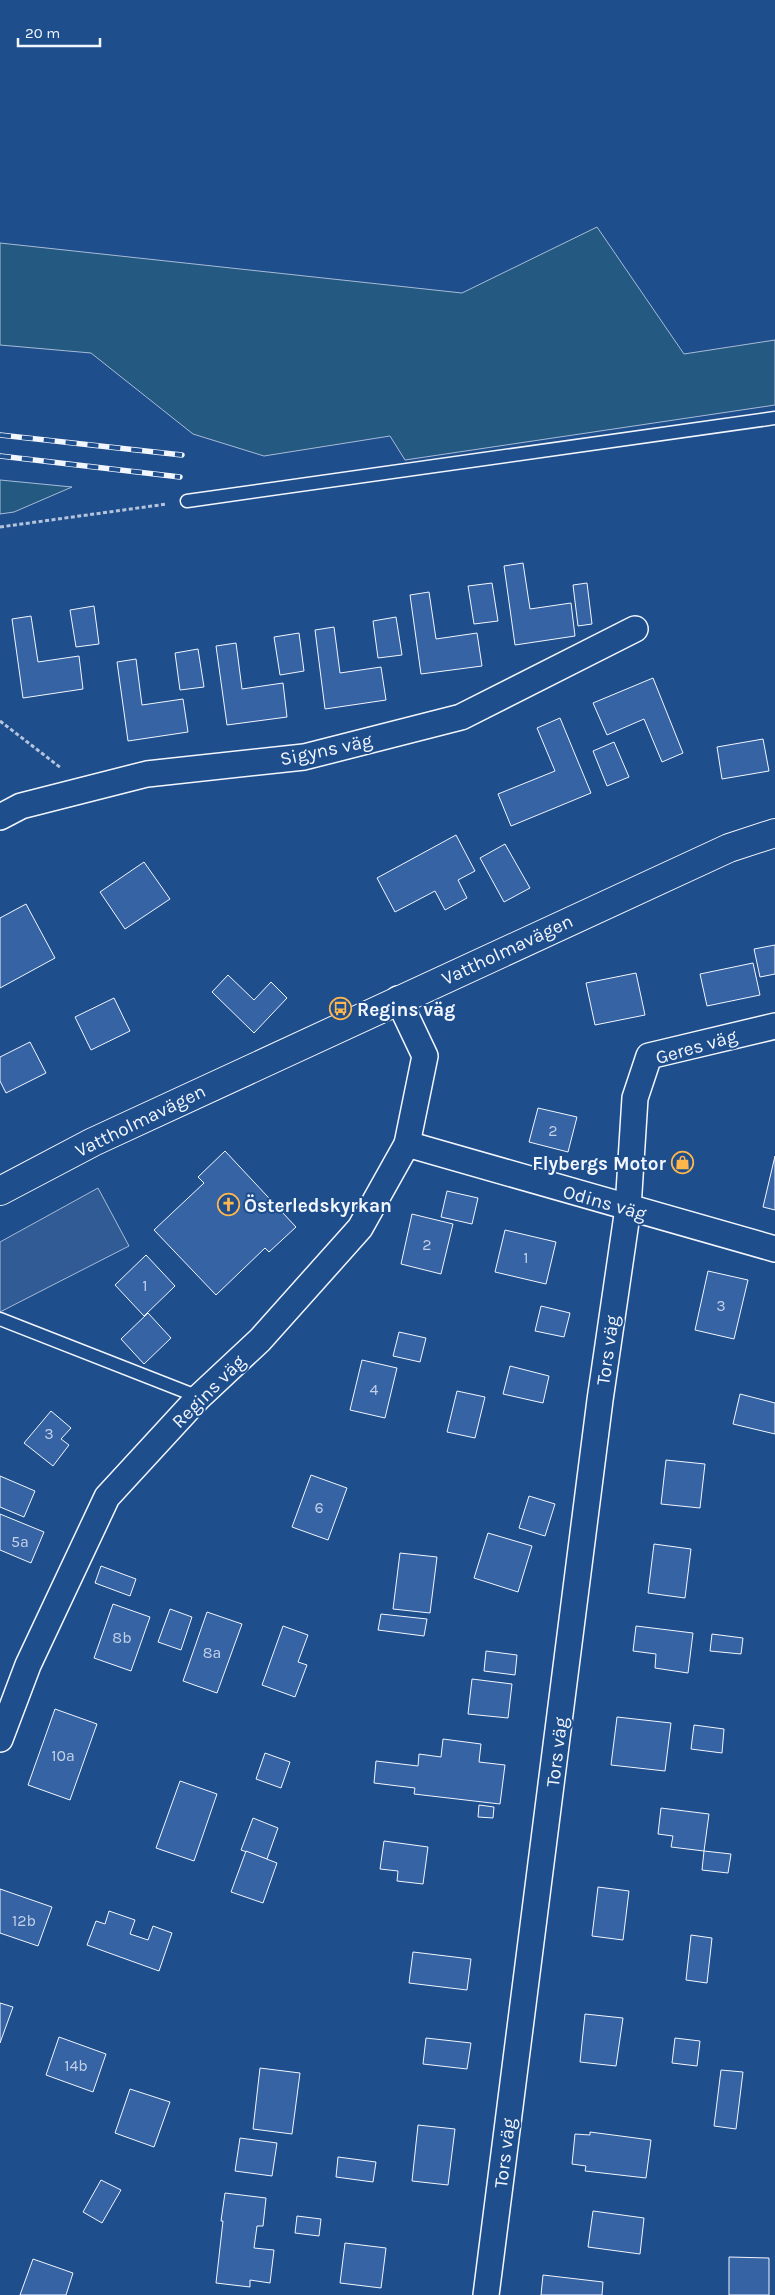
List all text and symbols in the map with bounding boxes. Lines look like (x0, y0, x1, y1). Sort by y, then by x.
scale bar (18, 15, 100, 47)
text: 20 m (25, 24, 60, 42)
street label: Sigyns väg (278, 729, 375, 770)
street label: Vattholmavägen (438, 910, 577, 990)
bus stop icon: Regins väg (329, 997, 353, 1021)
place label: Regins väg (357, 999, 455, 1021)
street label: Geres väg (653, 1025, 740, 1069)
street label: Vattholmavägen (72, 1080, 209, 1162)
house number: 2 (548, 1121, 558, 1140)
shop icon: Flybergs Motor (670, 1151, 694, 1175)
place label: Flybergs Motor (532, 1153, 667, 1175)
street label: Odins väg (560, 1181, 649, 1225)
church icon: Österledskyrkan (216, 1193, 240, 1217)
place label: Österledskyrkan (244, 1194, 392, 1217)
house number: 2 (422, 1235, 432, 1254)
house number: 1 (523, 1248, 529, 1267)
house number: 1 (142, 1276, 148, 1295)
house number: 3 (716, 1296, 726, 1315)
street label: Tors väg (592, 1313, 624, 1387)
street label: Regins väg (168, 1350, 250, 1433)
house number: 4 (370, 1380, 379, 1399)
house number: 3 (44, 1424, 54, 1443)
house number: 6 (314, 1498, 324, 1517)
house number: 5a (11, 1532, 29, 1551)
house number: 8b (112, 1628, 132, 1647)
house number: 8a (203, 1643, 221, 1662)
street label: Tors väg (542, 1716, 572, 1788)
house number: 10a (51, 1746, 75, 1765)
house number: 12b (12, 1911, 36, 1930)
house number: 14b (64, 2056, 88, 2075)
street label: Tors väg (490, 2117, 520, 2189)

